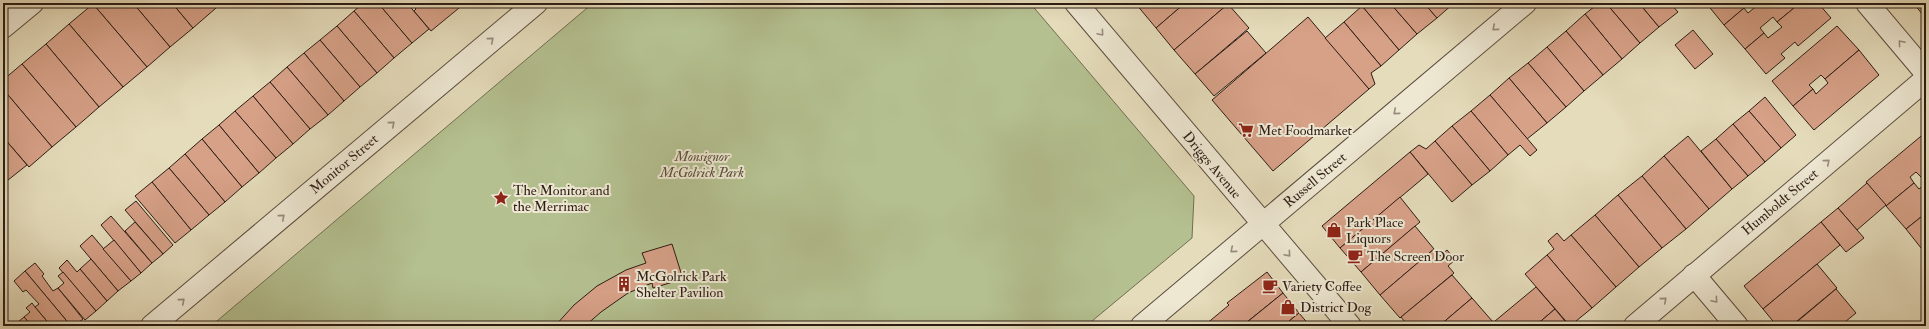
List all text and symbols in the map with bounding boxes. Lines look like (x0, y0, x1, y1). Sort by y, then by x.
one-way arrow (1492, 24, 1500, 31)
one-way arrow (1096, 28, 1103, 35)
one-way arrow (487, 38, 494, 45)
one-way arrow (1898, 41, 1905, 48)
one-way arrow (1393, 108, 1400, 115)
supermarket icon: Met Foodmarket (1237, 121, 1255, 139)
one-way arrow (387, 122, 394, 129)
place label: Met Foodmarket (1258, 122, 1353, 139)
street label: Driggs Avenue (1179, 128, 1245, 202)
street label: Monitor Street (306, 130, 382, 198)
park label: Monsignor McGolrick Park (659, 148, 744, 181)
street label: Russell Street (1280, 149, 1350, 211)
one-way arrow (1823, 160, 1830, 167)
street label: Humboldt Street (1738, 165, 1822, 239)
place label: The Monitor and the Merrimac (513, 182, 610, 215)
place icon: The Monitor and the Merrimac (492, 189, 510, 207)
place label: Park Place Liquors (1346, 214, 1404, 247)
one-way arrow (277, 215, 284, 222)
shop icon: Park Place Liquors (1325, 221, 1343, 239)
one-way arrow (1230, 245, 1237, 252)
cafe icon: The Screen Door (1346, 247, 1364, 265)
place label: The Screen Door (1367, 248, 1465, 265)
one-way arrow (1284, 250, 1291, 257)
place label: McGolrick Park Shelter Pavilion (636, 268, 727, 301)
building icon: McGolrick Park Shelter Pavilion (615, 275, 633, 293)
cafe icon: Variety Coffee (1261, 277, 1279, 295)
place label: Variety Coffee (1282, 278, 1362, 296)
one-way arrow (1711, 296, 1718, 303)
one-way arrow (178, 298, 185, 305)
shop icon: District Dog (1279, 298, 1297, 316)
one-way arrow (1659, 298, 1667, 305)
place label: District Dog (1300, 299, 1373, 316)

